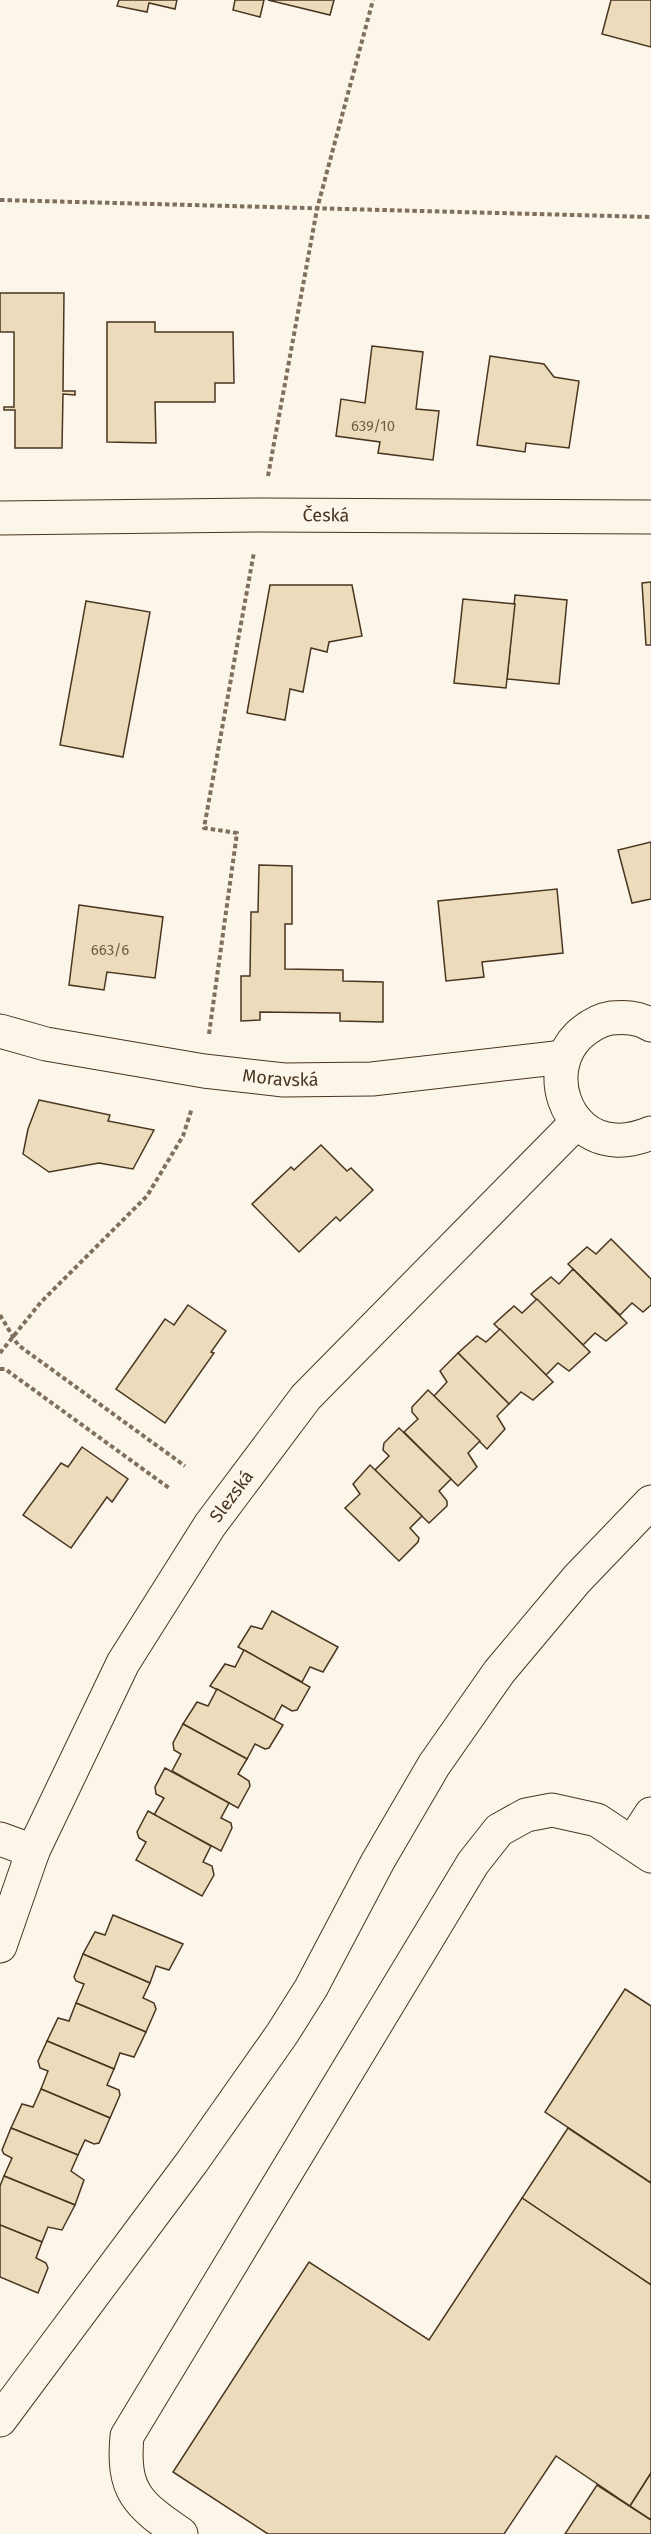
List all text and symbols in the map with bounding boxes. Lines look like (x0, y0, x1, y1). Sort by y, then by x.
house number: 639/10 (351, 417, 395, 435)
street label: Česká (303, 504, 349, 526)
house number: 663/6 (91, 941, 129, 959)
street label: Moravská (241, 1064, 319, 1091)
street label: Slezská (205, 1466, 258, 1527)

